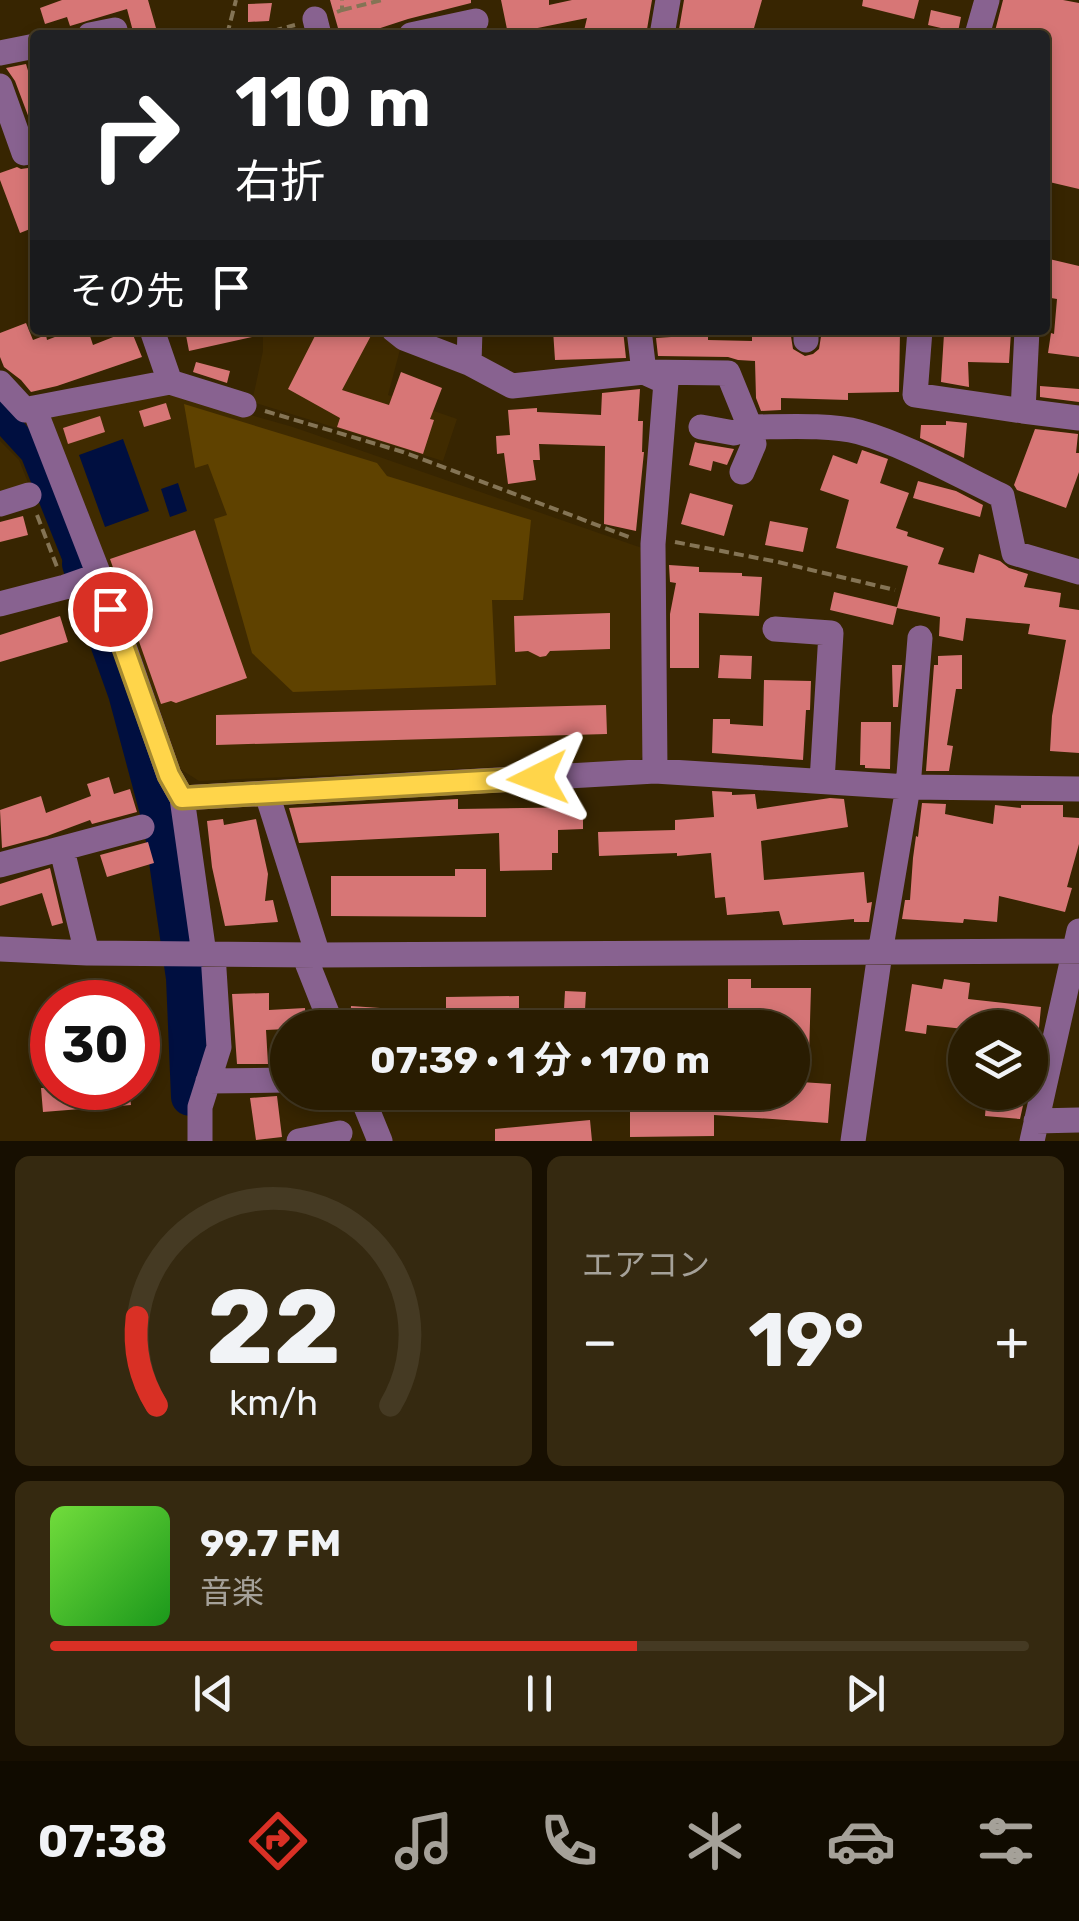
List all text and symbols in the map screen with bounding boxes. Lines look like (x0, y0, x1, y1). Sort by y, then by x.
text: 110 m (235, 61, 431, 144)
icon: right (70, 70, 200, 200)
text: 右折 (235, 155, 325, 208)
icon: arrive (204, 260, 259, 315)
text: その先 (70, 268, 184, 314)
pin (68, 567, 153, 652)
icon: arrive (83, 582, 138, 637)
position arrow (486, 726, 590, 830)
speed limit sign: 30 (30, 980, 160, 1110)
map controls (948, 1010, 1048, 1110)
button: layers (948, 1010, 1048, 1110)
text: 07:39 · 1 分 · 170 m (370, 1037, 710, 1083)
text: エアコン (582, 1246, 710, 1284)
text: 22 (206, 1266, 341, 1389)
text: 19° (748, 1296, 864, 1385)
text: − (582, 1309, 618, 1374)
text: + (995, 1309, 1029, 1374)
text: km/h (229, 1382, 318, 1424)
text: 99.7 FM (200, 1520, 341, 1566)
text: 音楽 (200, 1573, 264, 1611)
icon: previous (186, 1666, 241, 1721)
icon: pause (512, 1666, 567, 1721)
icon: next (838, 1666, 893, 1721)
icon: directions (243, 1806, 313, 1876)
icon: music (389, 1806, 459, 1876)
icon: phone (534, 1806, 604, 1876)
icon: climate (680, 1806, 750, 1876)
icon: car (826, 1806, 896, 1876)
icon: filters (971, 1806, 1041, 1876)
text: 07:38 (38, 1815, 167, 1868)

